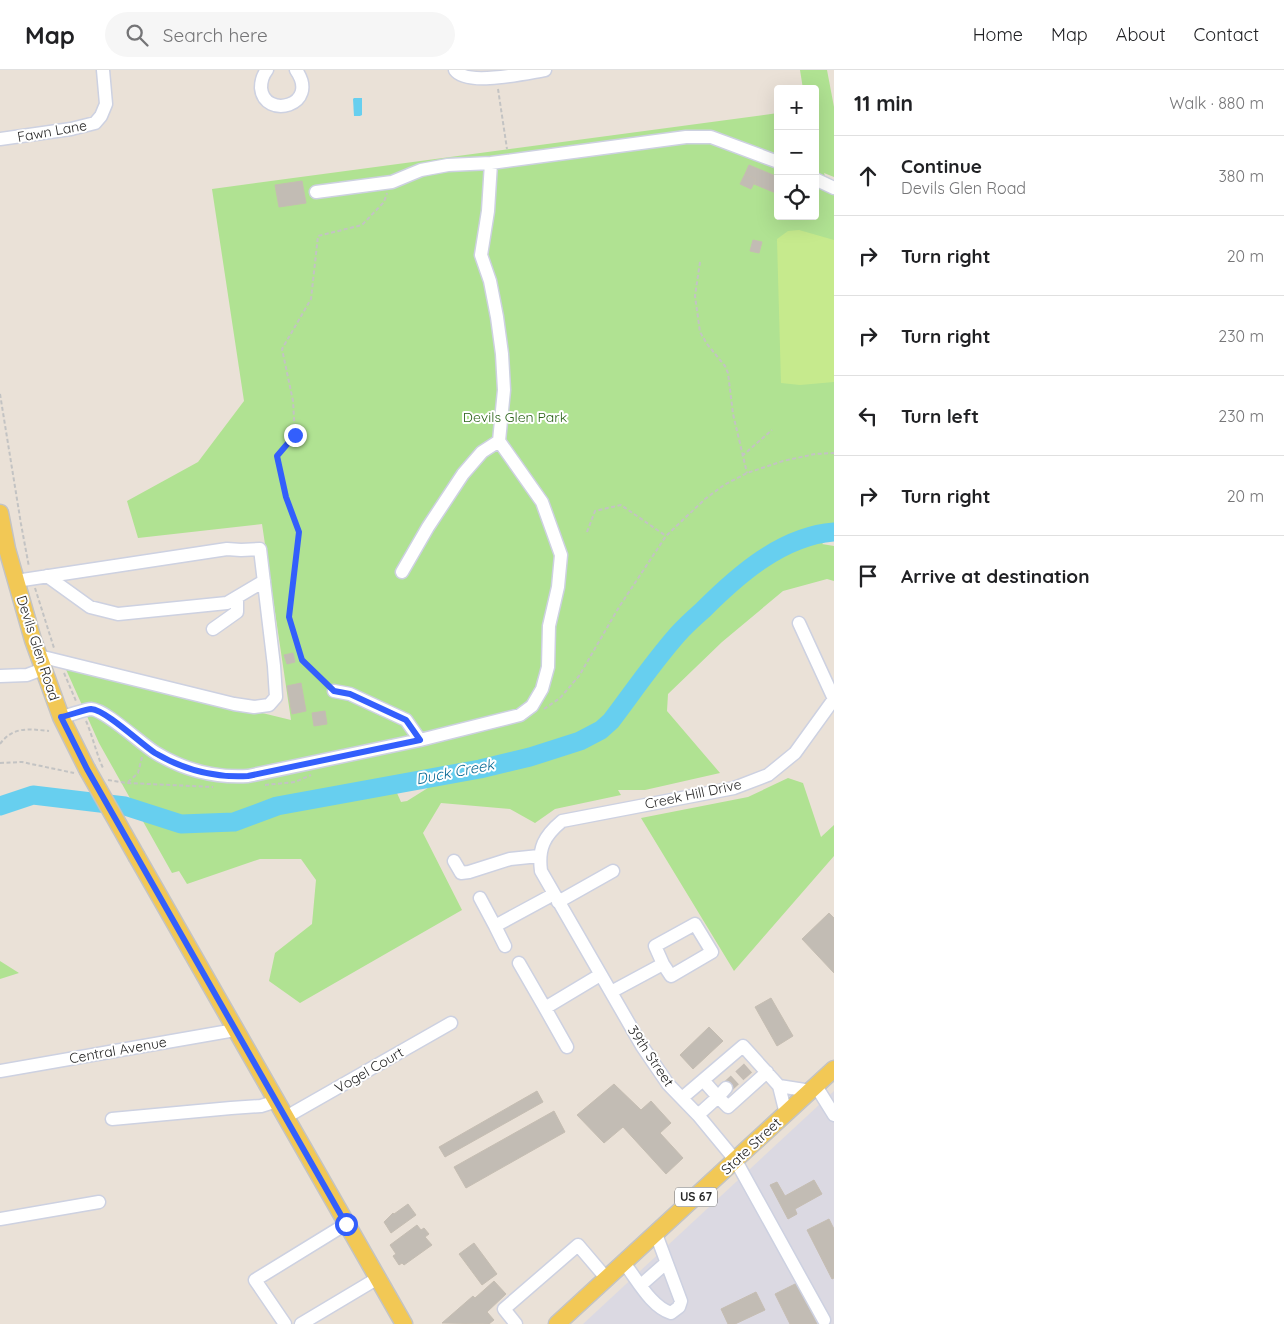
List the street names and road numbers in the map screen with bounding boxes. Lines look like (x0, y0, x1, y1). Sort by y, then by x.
street label: Fawn Lane (16, 116, 88, 146)
street label: Devils Glen Road (13, 593, 63, 703)
street label: Creek Hill Drive (643, 775, 743, 813)
street label: 39th Street (624, 1022, 678, 1090)
street label: Central Avenue (68, 1033, 168, 1067)
street label: Vogel Court (331, 1043, 407, 1097)
street label: State Street (717, 1113, 785, 1178)
road number: US 67 (675, 1188, 717, 1206)

